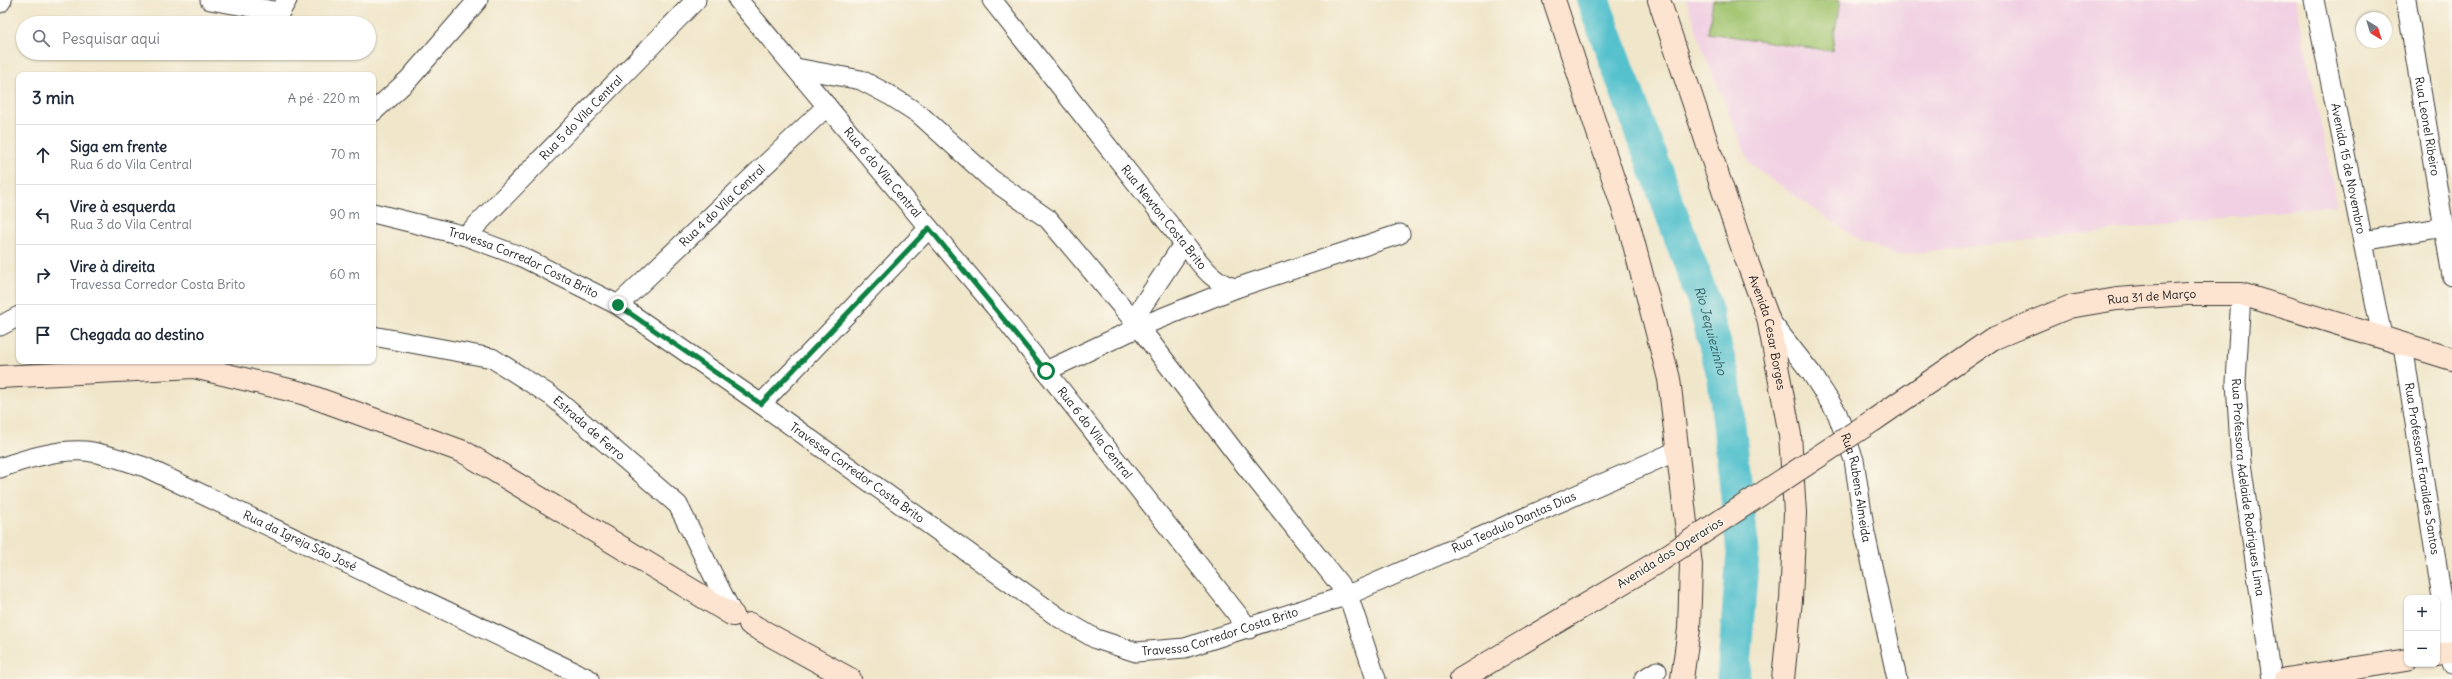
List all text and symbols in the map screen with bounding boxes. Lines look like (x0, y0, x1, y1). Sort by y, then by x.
north arrow (2356, 12, 2392, 48)
search box (16, 16, 376, 60)
icon: search (30, 27, 52, 49)
text: Pesquisar aqui (62, 29, 160, 48)
street label: Rua 5 do Vila Central (536, 72, 625, 163)
street label: Rua Leonel Ribeiro (2412, 75, 2443, 177)
text: 3 min (32, 87, 74, 109)
text: A pé · 220 m (288, 90, 360, 107)
street label: Avenida 15 de Novembro (2328, 102, 2369, 235)
street label: Rua 6 do Vila Central (841, 124, 925, 220)
text: Siga em frente (70, 137, 167, 156)
icon: ahead (32, 144, 54, 166)
text: 70 m (331, 146, 360, 163)
text: Rua 6 do Vila Central (70, 156, 192, 173)
street label: Rua 4 do Vila Central (676, 161, 768, 250)
street label: Rua Newton Costa Brito (1118, 162, 1210, 273)
text: Vire à esquerda (70, 197, 176, 216)
icon: left (32, 204, 54, 226)
text: 90 m (329, 206, 360, 223)
text: Rua 3 do Vila Central (70, 216, 192, 233)
street label: Travessa Corredor Costa Brito (447, 224, 601, 301)
text: Vire à direita (70, 257, 155, 276)
icon: right (32, 264, 54, 286)
text: 60 m (329, 266, 360, 283)
street label: Avenida Cesar Borges (1746, 273, 1789, 391)
text: Travessa Corredor Costa Brito (70, 276, 245, 293)
water label: Rio Jequiezinho (1690, 284, 1731, 378)
street label: Rua 31 de Março (2106, 286, 2196, 307)
route end (609, 296, 627, 314)
icon: arrive (32, 324, 54, 346)
text: Chegada ao destino (70, 325, 204, 344)
route start (1037, 362, 1055, 380)
street label: Rua Professora Adelaide Rodrigues Lima (2229, 378, 2268, 597)
street label: Rua Professora Faraildes Santos (2402, 381, 2443, 556)
street label: Rua 6 do Vila Central (1054, 384, 1136, 482)
street label: Estrada de Ferro (550, 393, 629, 463)
street label: Travessa Corredor Costa Brito (787, 419, 928, 526)
street label: Rua Rubens Almeida (1838, 431, 1875, 544)
street label: Rua Teodulo Dantas Dias (1449, 488, 1578, 556)
street label: Rua da Igreja São José (241, 507, 359, 574)
street label: Avenida dos Operarios (1614, 514, 1726, 591)
map controls (2404, 595, 2440, 667)
button: + (2404, 595, 2440, 631)
street label: Travessa Corredor Costa Brito (1141, 604, 1300, 659)
button: − (2404, 631, 2440, 667)

